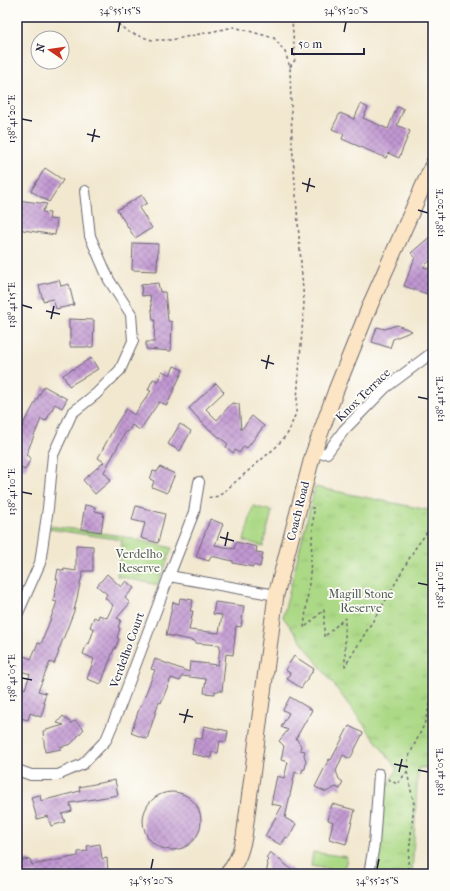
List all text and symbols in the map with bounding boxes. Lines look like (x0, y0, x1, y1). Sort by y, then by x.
text: 34°55'15"S (99, 5, 141, 17)
text: 34°55'20"S (324, 5, 368, 17)
north arrow (30, 30, 70, 70)
scale bar (292, 30, 364, 56)
text: 50 m (298, 37, 322, 51)
text: N (33, 42, 48, 53)
text: 138°41'20"E (6, 95, 18, 143)
text: 138°41'20"E (434, 189, 446, 237)
text: 138°41'15"E (6, 282, 18, 328)
street label: Knox Terrace (333, 366, 393, 424)
text: 138°41'15"E (434, 376, 446, 422)
text: 138°41'10"E (6, 469, 18, 515)
street label: Coach Road (284, 479, 312, 542)
park label: Verdelho Reserve (115, 547, 162, 575)
text: 138°41'10"E (434, 562, 446, 608)
park label: Magill Stone Reserve (328, 587, 394, 615)
street label: Verdelho Court (107, 610, 147, 691)
text: 138°41'05"E (6, 654, 18, 702)
text: 138°41'05"E (434, 748, 446, 796)
text: 34°55'20"S (129, 875, 173, 887)
text: 34°55'25"S (356, 875, 398, 887)

